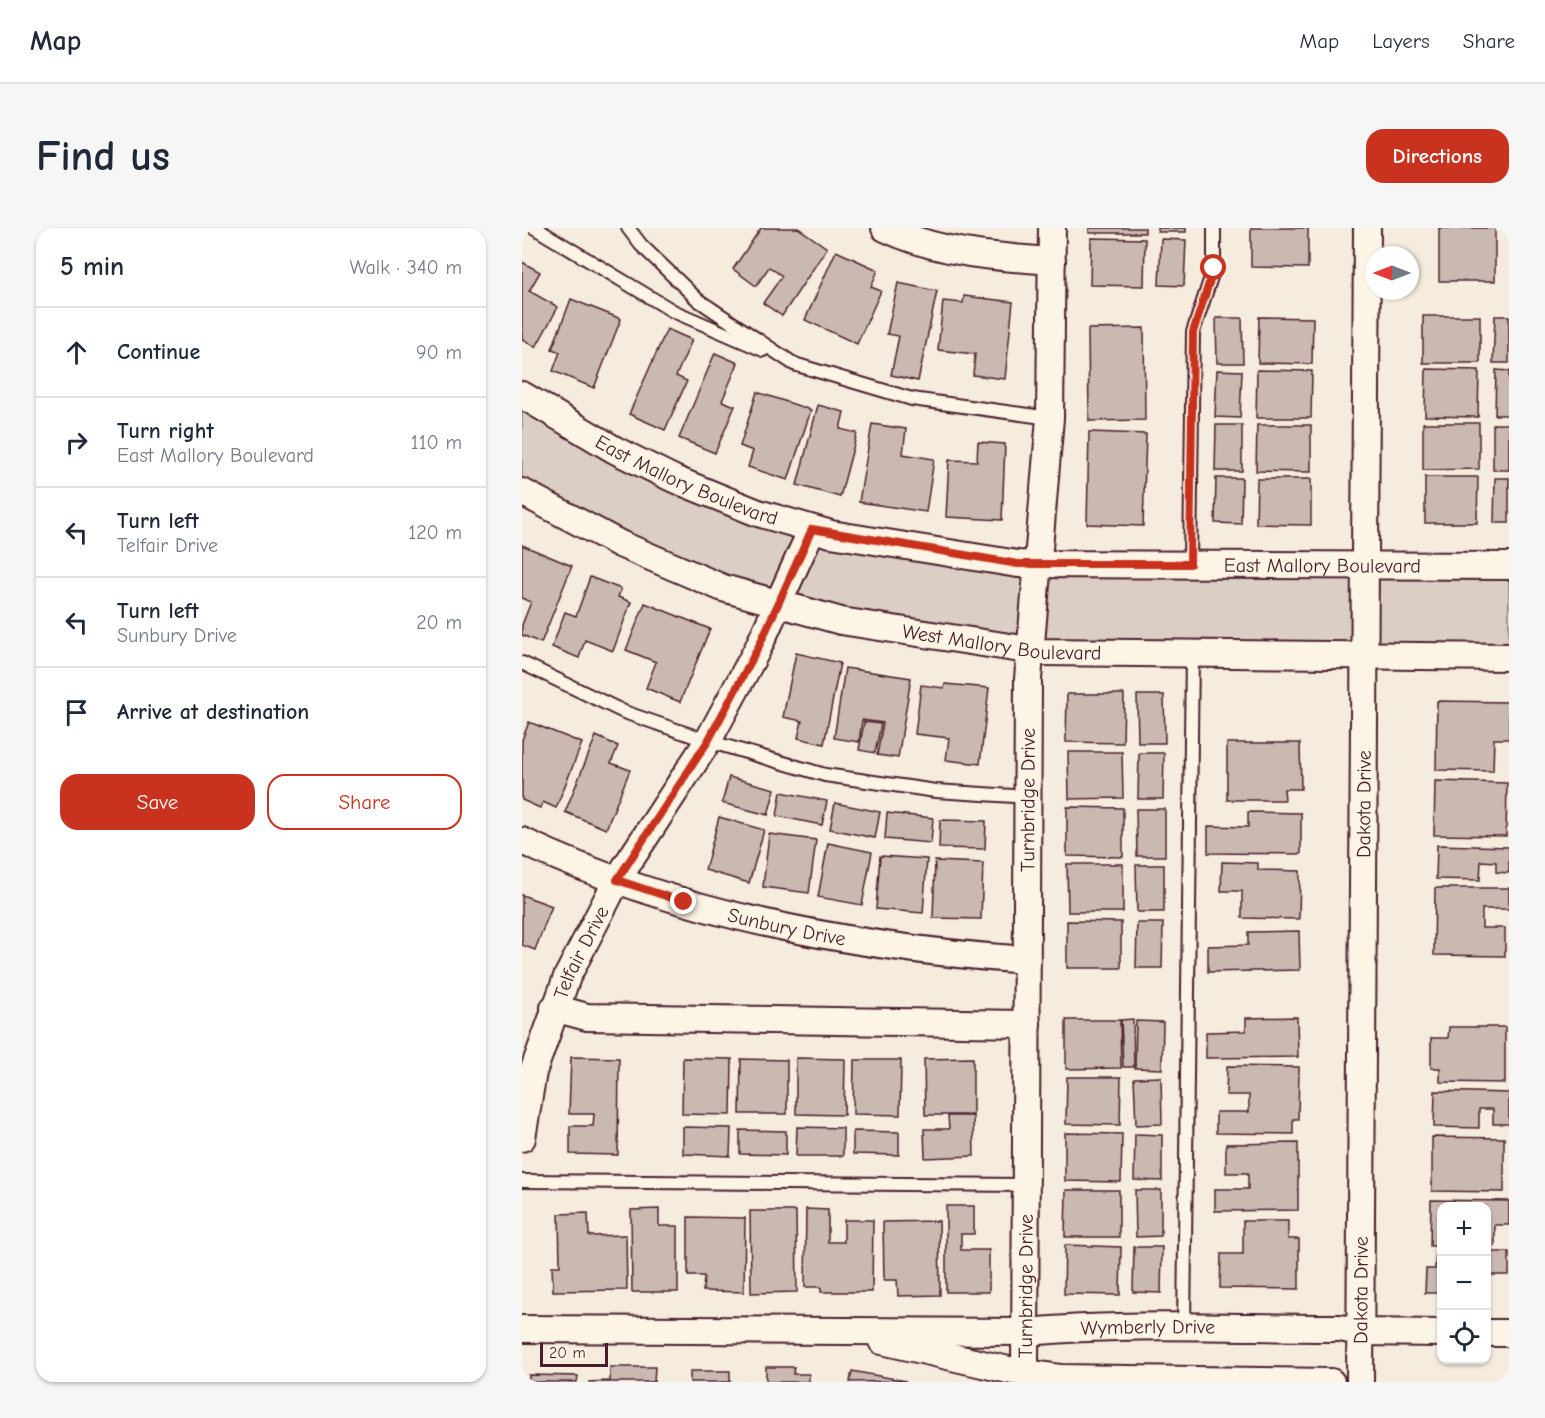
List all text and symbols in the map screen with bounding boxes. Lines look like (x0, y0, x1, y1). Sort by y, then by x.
text: Map (30, 25, 81, 57)
text: Map (1300, 29, 1339, 53)
text: Layers (1372, 29, 1430, 53)
text: Share (1463, 29, 1515, 53)
button: Directions (1366, 129, 1509, 183)
text: Find us (36, 132, 170, 181)
north arrow (1365, 246, 1419, 300)
text: 5 min (60, 252, 124, 282)
route start (1200, 254, 1226, 280)
text: Walk · 340 m (350, 256, 462, 279)
icon: ahead (60, 336, 93, 369)
text: Continue (117, 339, 200, 365)
text: 90 m (416, 341, 462, 364)
text: Turn right (117, 418, 214, 444)
icon: right (60, 426, 93, 459)
street label: East Mallory Boulevard (591, 430, 781, 530)
text: 110 m (411, 431, 462, 454)
text: East Mallory Boulevard (117, 444, 314, 467)
text: Turn left (117, 508, 199, 534)
icon: left (60, 516, 93, 549)
text: 120 m (408, 521, 462, 544)
text: Telfair Drive (117, 534, 218, 557)
street label: East Mallory Boulevard (1224, 553, 1421, 577)
text: Turn left (117, 598, 199, 624)
icon: left (60, 606, 93, 639)
text: 20 m (416, 611, 462, 634)
street label: West Mallory Boulevard (901, 619, 1102, 664)
text: Sunbury Drive (117, 624, 237, 647)
icon: arrive (60, 696, 93, 729)
text: Arrive at destination (117, 699, 309, 725)
street label: Turnbridge Drive (1016, 728, 1039, 872)
street label: Dakota Drive (1352, 750, 1375, 858)
button: Save (60, 774, 255, 830)
button: Share (267, 774, 462, 830)
route end (670, 888, 696, 914)
street label: Telfair Drive (549, 902, 613, 1002)
street label: Sunbury Drive (725, 903, 847, 950)
map controls (1437, 1202, 1491, 1364)
button: + (1437, 1202, 1491, 1256)
street label: Turnbridge Drive (1014, 1214, 1037, 1358)
street label: Dakota Drive (1349, 1236, 1372, 1344)
button: − (1437, 1256, 1491, 1310)
button: locate (1437, 1310, 1491, 1364)
street label: Wymberly Drive (1080, 1315, 1215, 1340)
scale bar (540, 1340, 608, 1368)
text: 20 m (549, 1344, 586, 1362)

